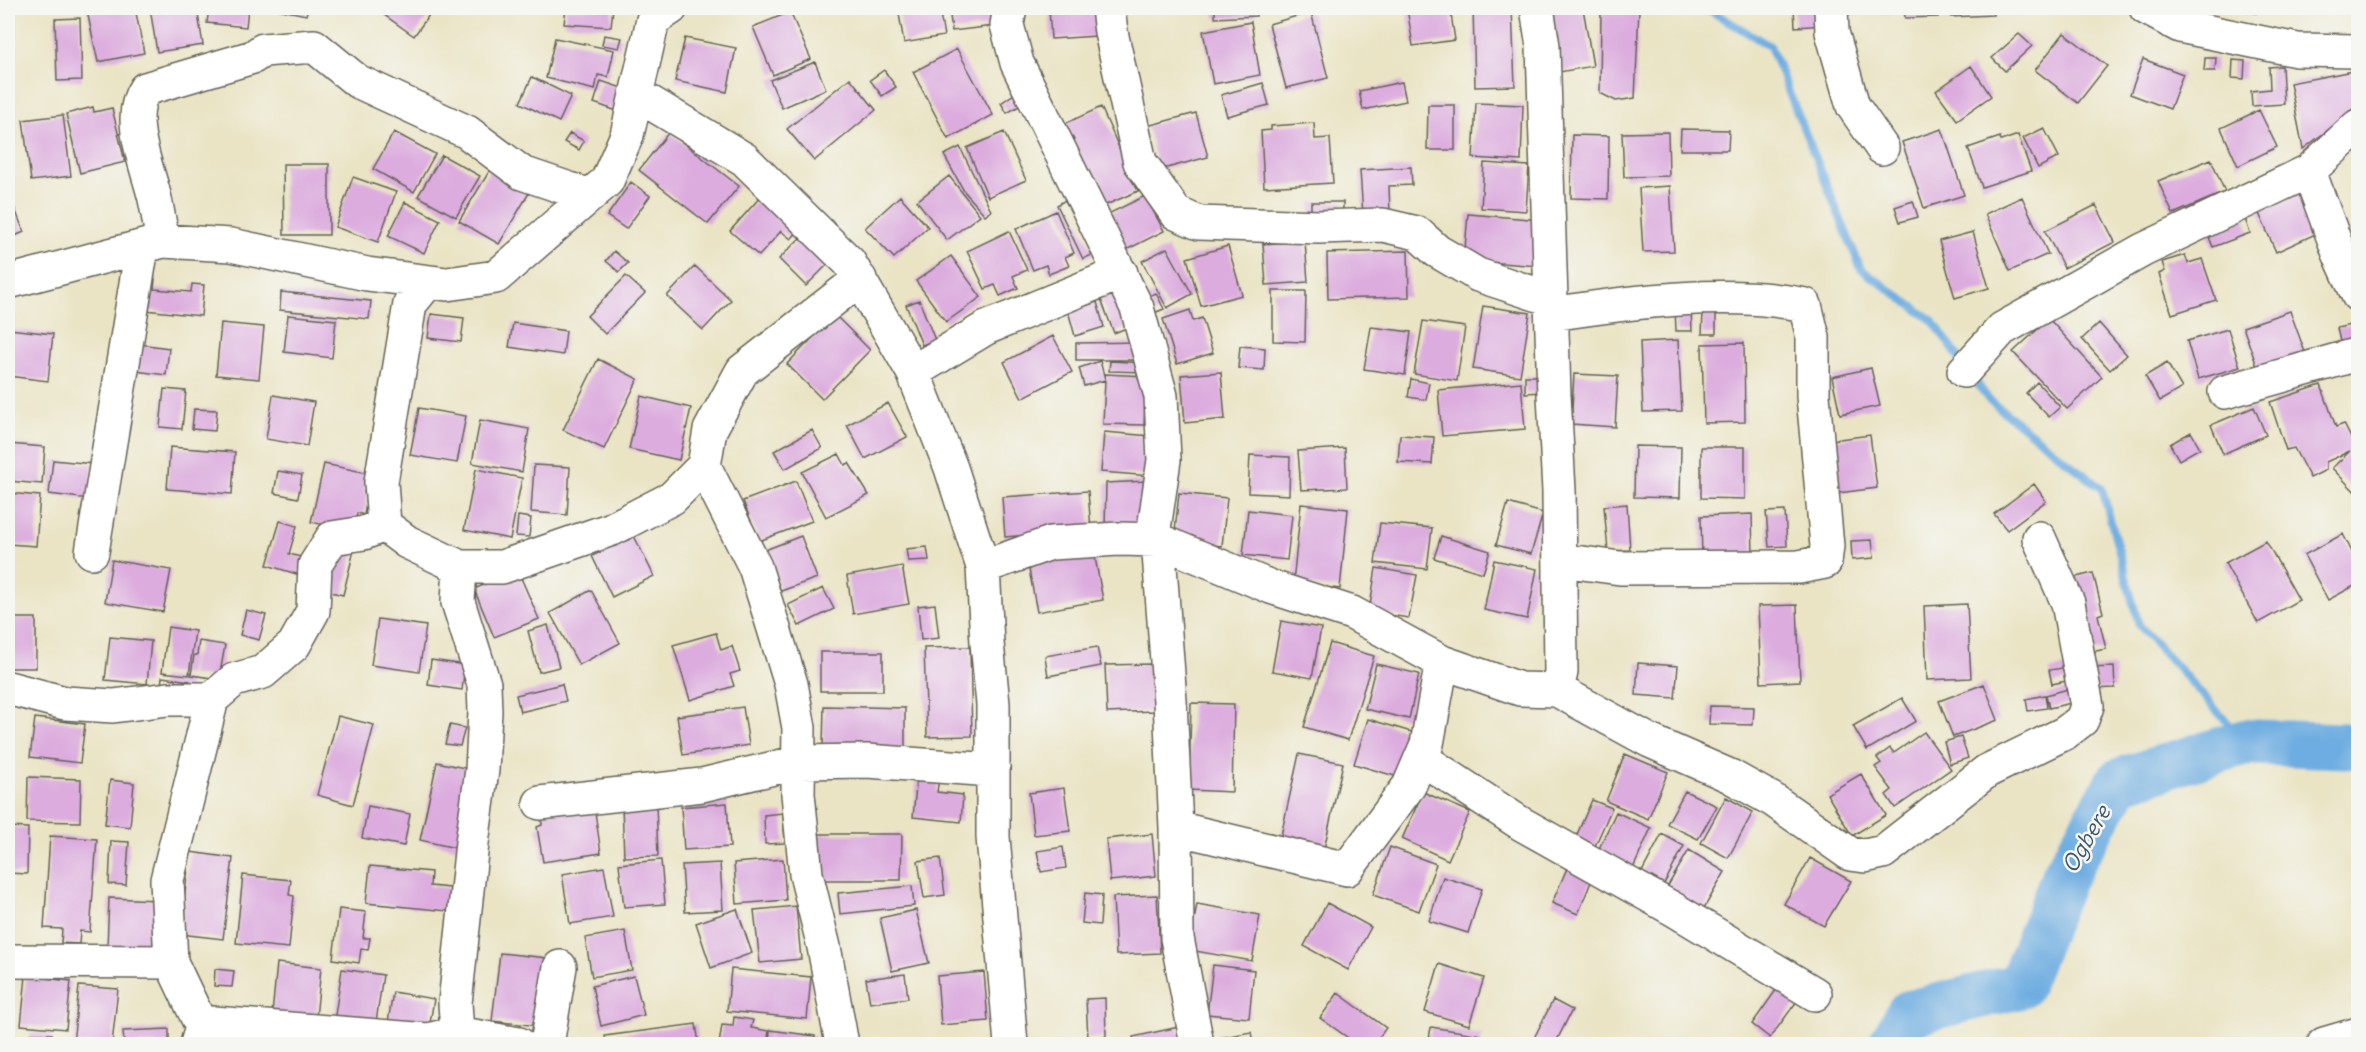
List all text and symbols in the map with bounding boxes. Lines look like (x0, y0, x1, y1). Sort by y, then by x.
water label: Ogbere (2056, 798, 2118, 878)

